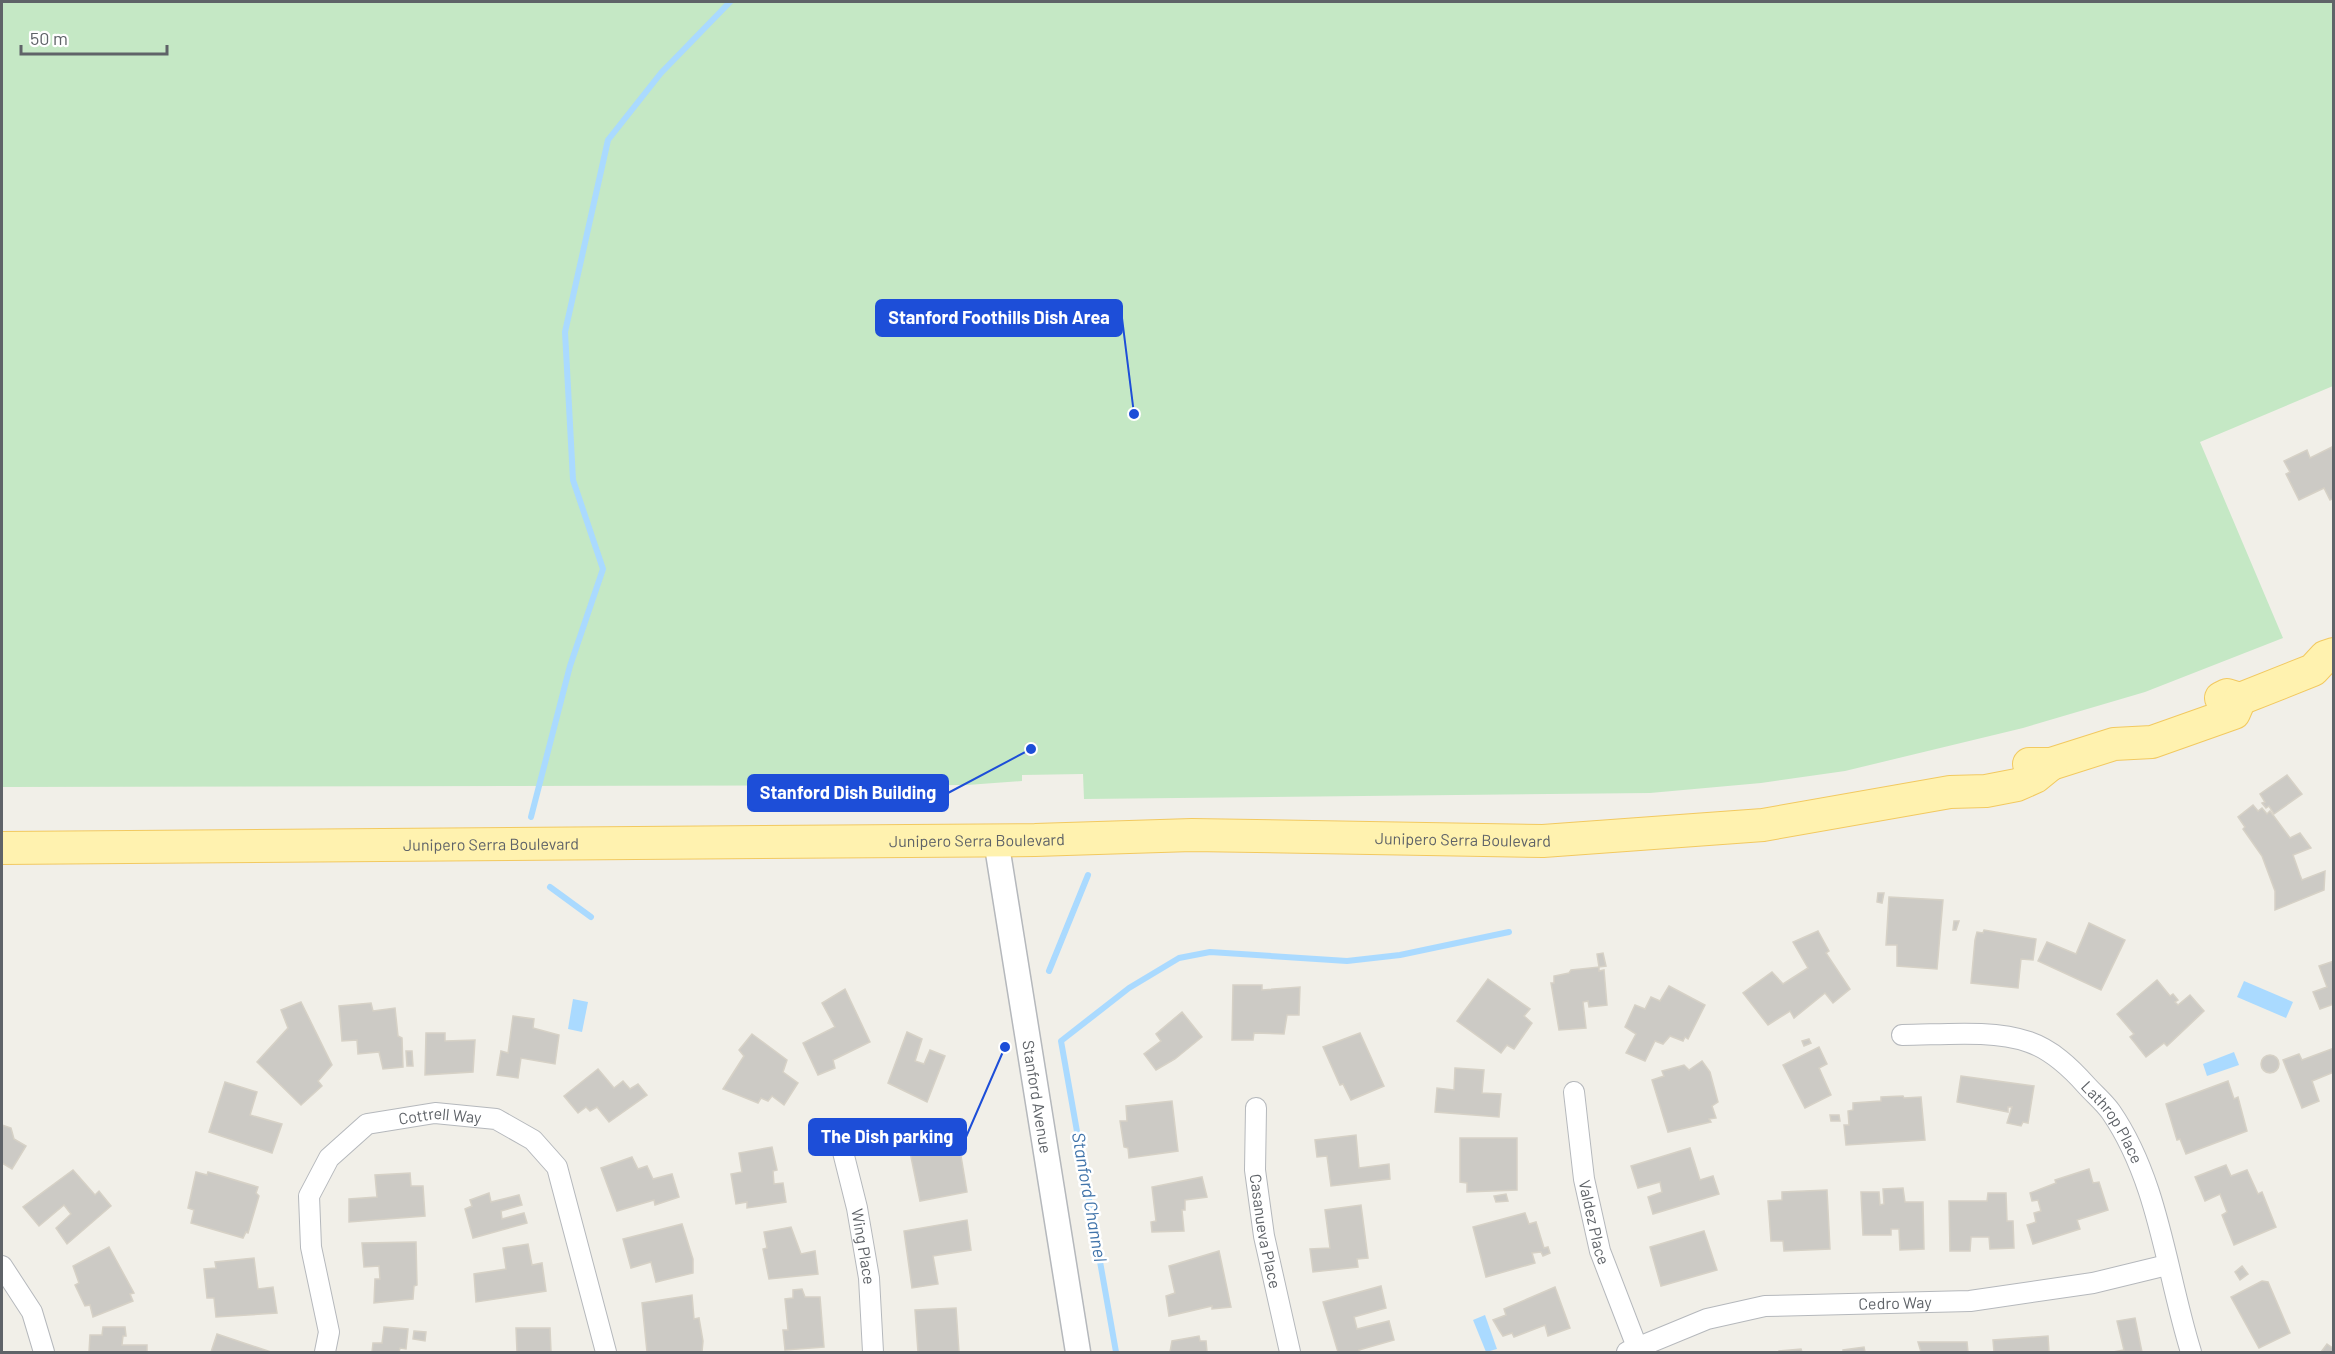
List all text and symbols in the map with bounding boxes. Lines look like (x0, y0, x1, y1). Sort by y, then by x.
scale bar (21, 18, 166, 56)
text: 50 m (30, 27, 68, 49)
callout: Stanford Foothills Dish Area (876, 300, 1122, 336)
text: Stanford Foothills Dish Area (888, 306, 1110, 328)
callout: Stanford Dish Building (748, 775, 948, 811)
text: Stanford Dish Building (760, 781, 936, 803)
street label: Junipero Serra Boulevard (1375, 828, 1551, 850)
street label: Junipero Serra Boulevard (889, 829, 1065, 850)
street label: Junipero Serra Boulevard (403, 834, 579, 854)
street label: Stanford Avenue (1019, 1039, 1056, 1155)
street label: Lathrop Place (2078, 1077, 2147, 1166)
street label: Cottrell Way (397, 1103, 483, 1128)
callout: The Dish parking (809, 1119, 966, 1155)
text: The Dish parking (821, 1125, 953, 1147)
water label: Stanford Channel (1068, 1130, 1112, 1263)
street label: Casanueva Place (1247, 1172, 1285, 1290)
street label: Valdez Place (1575, 1178, 1614, 1267)
street label: Wing Place (848, 1207, 879, 1285)
street label: Cedro Way (1858, 1292, 1933, 1313)

